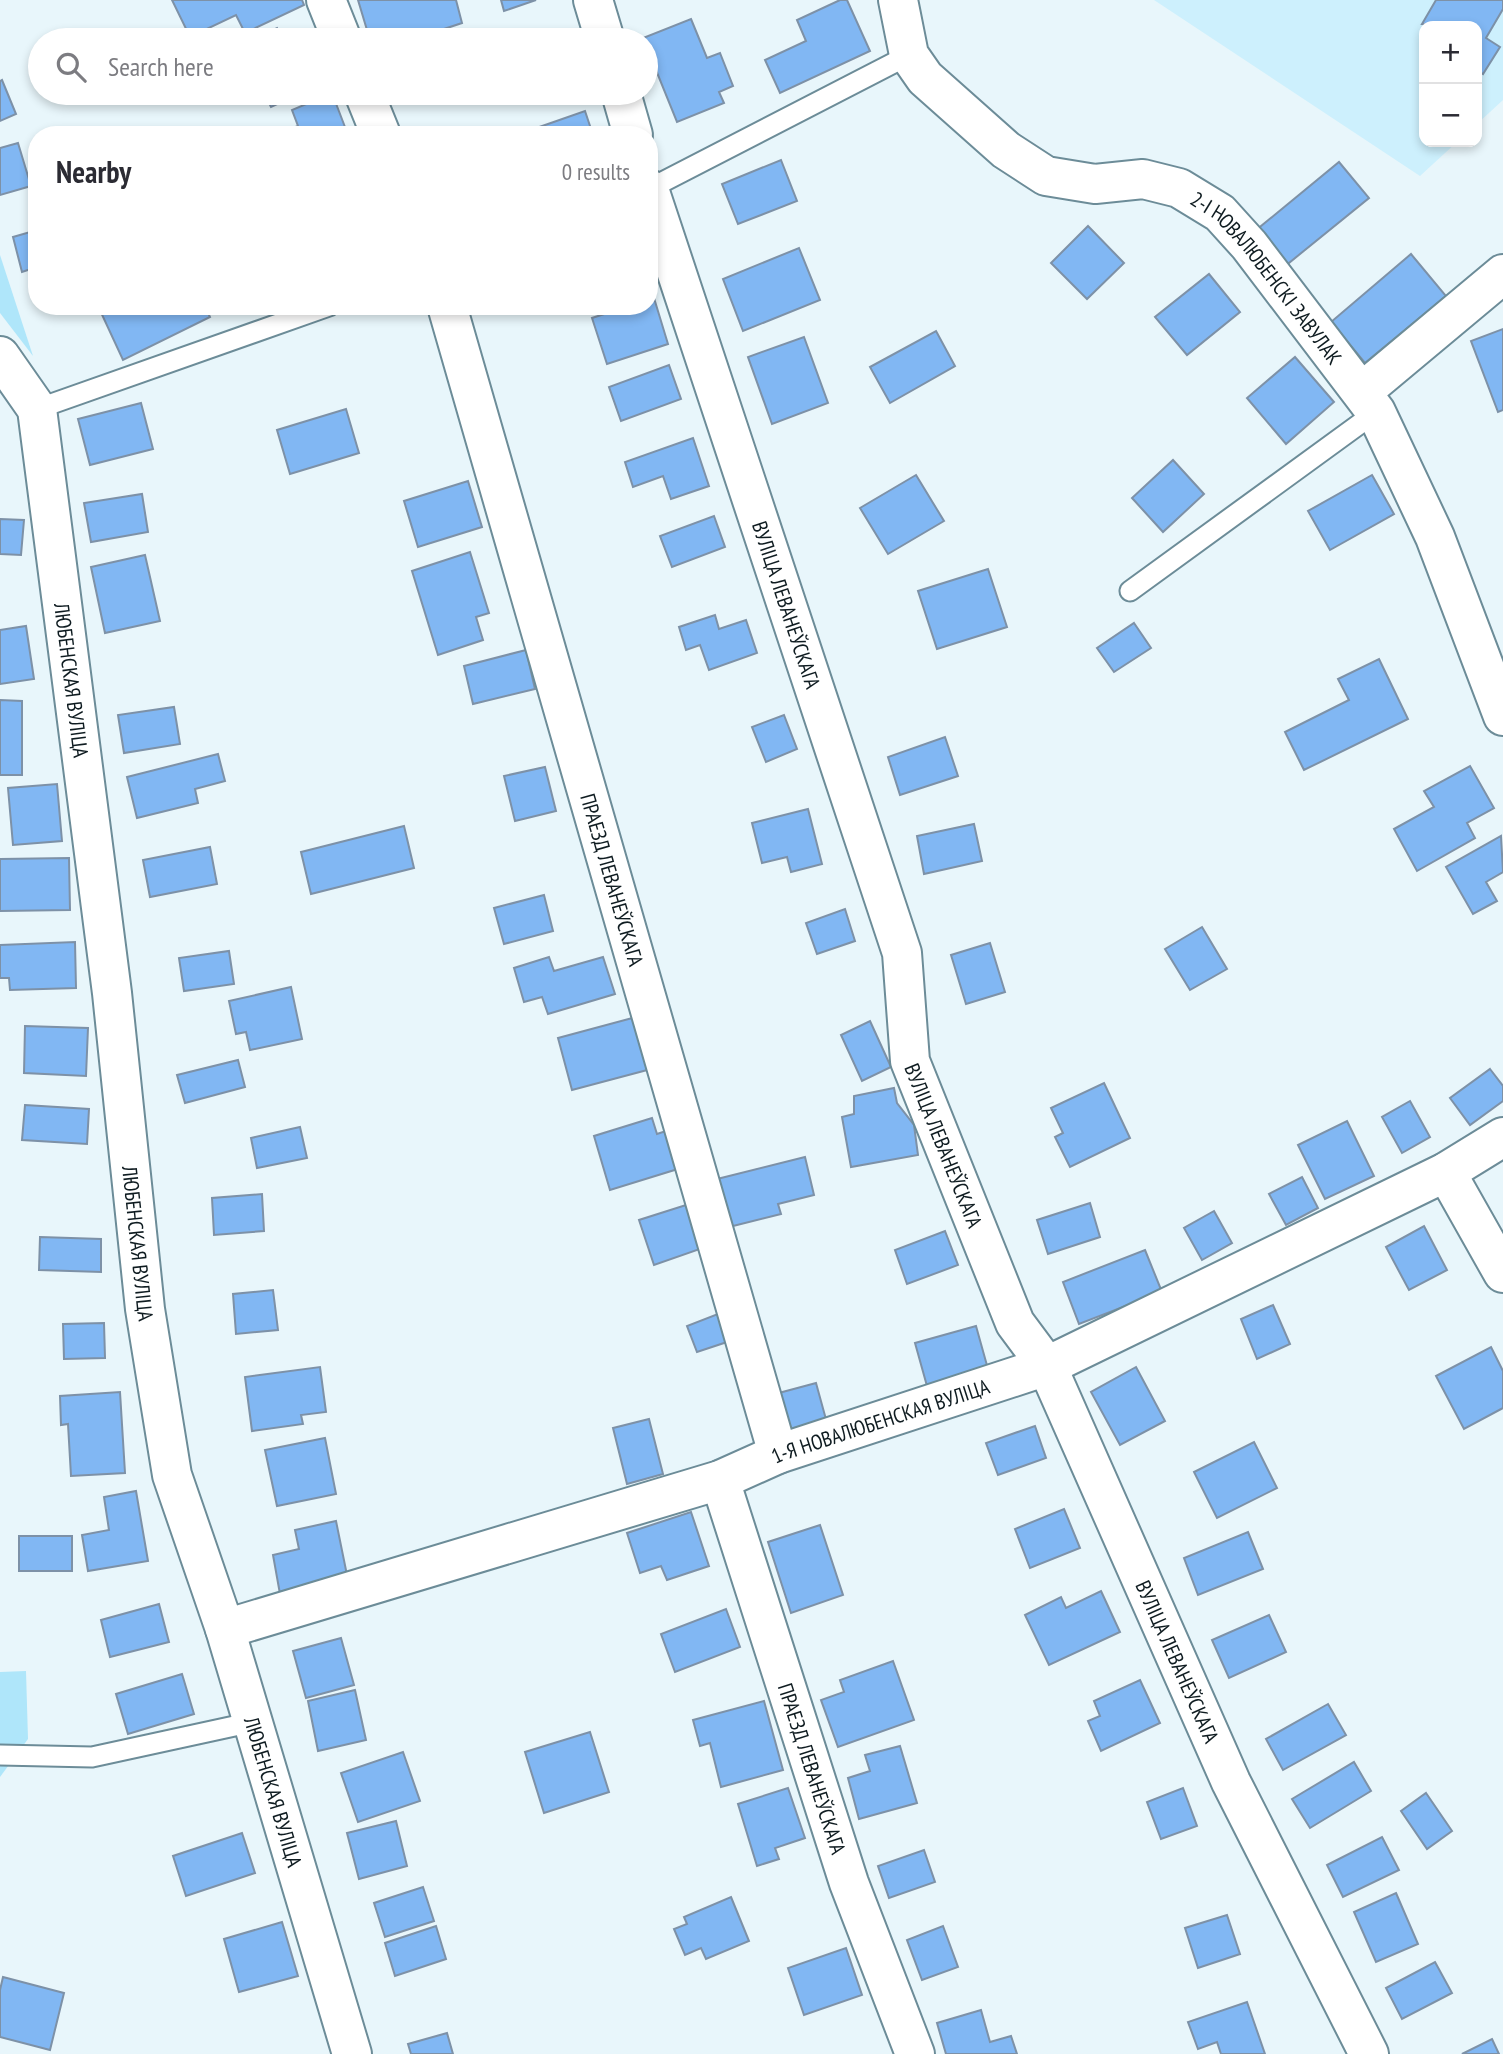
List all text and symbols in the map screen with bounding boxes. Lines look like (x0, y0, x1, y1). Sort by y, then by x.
map controls (1419, 21, 1482, 147)
button: + (1419, 21, 1482, 84)
search box (28, 28, 658, 105)
icon: search (52, 48, 90, 86)
text: Search here (108, 50, 214, 83)
button: − (1419, 84, 1482, 147)
text: Nearby (56, 152, 131, 191)
text: 0 results (562, 157, 630, 186)
street label: 2-І НОВАЛЮБЕНСКІ ЗАВУЛАК (1186, 185, 1348, 370)
street label: ВУЛІЦА ЛЕВАНЕЎСКАГА (746, 518, 827, 692)
street label: ЛЮБЕНСКАЯ ВУЛІЦА (48, 600, 95, 759)
street label: ПРАЕЗД ЛЕВАНЕЎСКАГА (575, 790, 650, 969)
street label: ВУЛІЦА ЛЕВАНЕЎСКАГА (899, 1059, 989, 1232)
street label: ЛЮБЕНСКАЯ ВУЛІЦА (117, 1163, 160, 1323)
street label: 1-Я НОВАЛЮБЕНСКАЯ ВУЛІЦА (767, 1372, 993, 1469)
street label: ВУЛІЦА ЛЕВАНЕЎСКАГА (1130, 1576, 1225, 1747)
street label: ПРАЕЗД ЛЕВАНЕЎСКАГА (772, 1680, 852, 1858)
street label: ЛЮБЕНСКАЯ ВУЛІЦА (238, 1712, 309, 1870)

